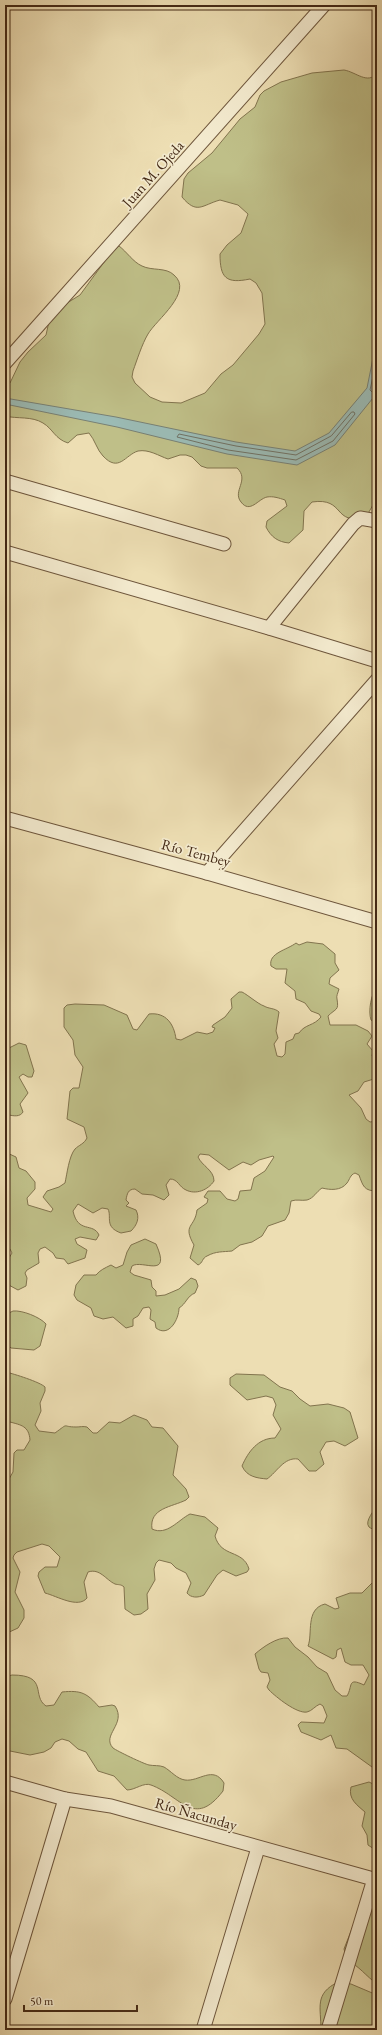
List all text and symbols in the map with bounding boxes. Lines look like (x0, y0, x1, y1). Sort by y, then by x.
street label: Juan M. Ojeda (116, 136, 188, 213)
street label: Río Tembey (159, 834, 233, 871)
street label: Río Ñacunday (153, 1793, 240, 1834)
scale bar (24, 1987, 137, 2013)
text: 50 m (30, 1993, 54, 2009)

